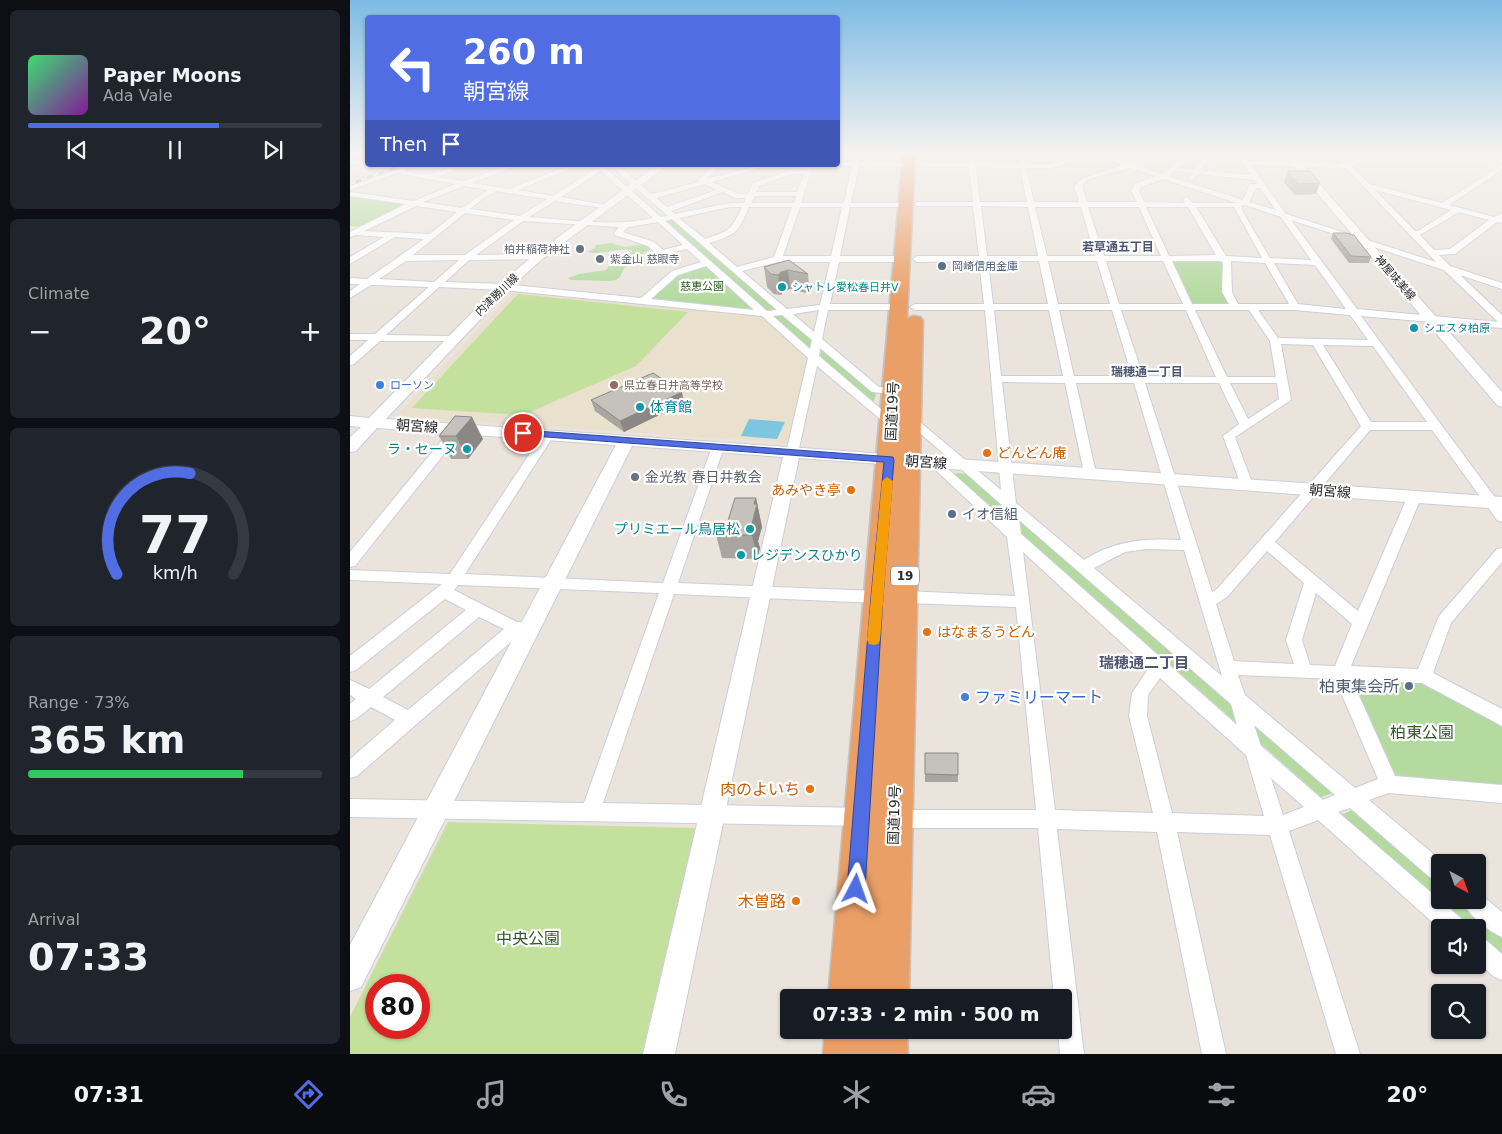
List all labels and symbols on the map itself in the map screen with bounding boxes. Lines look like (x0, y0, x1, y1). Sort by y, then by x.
district label: 若草通五丁目 (1082, 240, 1154, 254)
place label: 柏井稲荷神社 (504, 243, 570, 256)
marker: 柏井稲荷神社 (574, 243, 586, 255)
marker: 紫金山 慈眼寺 (594, 253, 606, 265)
place label: 紫金山 慈眼寺 (610, 253, 680, 266)
street label: 神屋味美線 (1372, 253, 1418, 303)
marker: 岡崎信用金庫 (936, 260, 948, 272)
place label: 岡崎信用金庫 (952, 260, 1018, 273)
street label: 内津勝川線 (473, 271, 521, 319)
park label: 慈恵公園 (680, 280, 724, 293)
marker: シャトレ愛松春日井V (776, 281, 788, 293)
place label: シャトレ愛松春日井V (792, 281, 899, 294)
marker: シエスタ柏原 (1408, 322, 1420, 334)
place label: シエスタ柏原 (1424, 322, 1490, 335)
district label: 瑞穂通一丁目 (1111, 365, 1183, 379)
marker: ローソン (374, 379, 386, 391)
place label: ローソン (390, 379, 434, 392)
marker: 県立春日井高等学校 (608, 379, 620, 391)
place label: 県立春日井高等学校 (624, 379, 723, 392)
street label: 国道19号 (882, 381, 902, 441)
place label: 体育館 (650, 399, 692, 415)
marker: 体育館 (634, 401, 646, 413)
pin (502, 412, 544, 454)
street label: 朝宮線 (395, 417, 439, 435)
place label: ラ・セーヌ (387, 441, 457, 457)
marker: ラ・セーヌ (461, 443, 473, 455)
place label: どんどん庵 (997, 445, 1067, 461)
marker: どんどん庵 (981, 447, 993, 459)
street label: 朝宮線 (904, 453, 948, 471)
place label: 金光教 春日井教会 (645, 469, 761, 485)
marker: 金光教 春日井教会 (629, 471, 641, 483)
street label: 朝宮線 (1308, 481, 1352, 501)
place label: あみやき亭 (771, 482, 841, 498)
marker: あみやき亭 (845, 484, 857, 496)
place label: イオ信組 (962, 506, 1018, 522)
marker: イオ信組 (946, 508, 958, 520)
place label: プリミエール鳥居松 (614, 521, 740, 537)
marker: プリミエール鳥居松 (744, 523, 756, 535)
place label: レジデンスひかり (751, 547, 863, 563)
marker: レジデンスひかり (735, 549, 747, 561)
road number: 19 (891, 566, 919, 586)
place label: はなまるうどん (937, 624, 1035, 640)
marker: はなまるうどん (921, 626, 933, 638)
district label: 瑞穂通二丁目 (1099, 654, 1189, 672)
place label: 柏東集会所 (1319, 677, 1399, 696)
marker: 柏東集会所 (1403, 680, 1415, 692)
place label: ファミリーマート (975, 688, 1103, 707)
marker: ファミリーマート (959, 691, 971, 703)
park label: 柏東公園 (1390, 723, 1454, 742)
place label: 肉のよいち (720, 780, 800, 799)
marker: 肉のよいち (804, 783, 816, 795)
street label: 国道19号 (885, 785, 903, 845)
north arrow (1431, 854, 1486, 909)
position arrow (829, 862, 881, 914)
place label: 木曽路 (738, 892, 786, 911)
marker: 木曽路 (790, 895, 802, 907)
park label: 中央公園 (496, 929, 560, 948)
speed limit sign: 80 (365, 974, 430, 1039)

